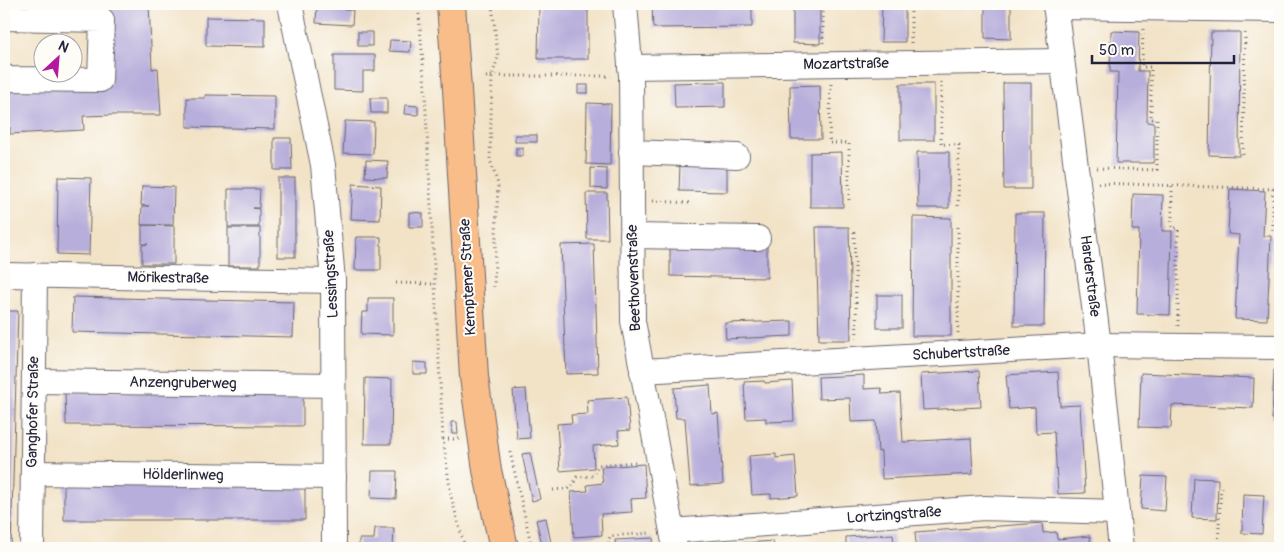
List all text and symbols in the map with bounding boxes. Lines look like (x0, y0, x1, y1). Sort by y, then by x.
north arrow (32, 32, 82, 82)
scale bar (1092, 32, 1234, 64)
text: N (55, 37, 71, 56)
text: 50 m (1099, 41, 1134, 60)
street label: Mozartstraße (803, 54, 890, 74)
street label: Kemptener Straße (455, 217, 481, 336)
street label: Beethovenstraße (623, 224, 645, 332)
street label: Lessingstraße (319, 229, 343, 319)
street label: Harderstraße (1076, 234, 1105, 319)
street label: Mörikestraße (127, 268, 209, 288)
street label: Schubertstraße (912, 341, 1011, 365)
street label: Ganghofer Straße (23, 355, 43, 468)
street label: Anzengruberweg (129, 373, 237, 393)
street label: Hölderlinweg (142, 465, 224, 485)
street label: Lortzingstraße (846, 502, 943, 528)

